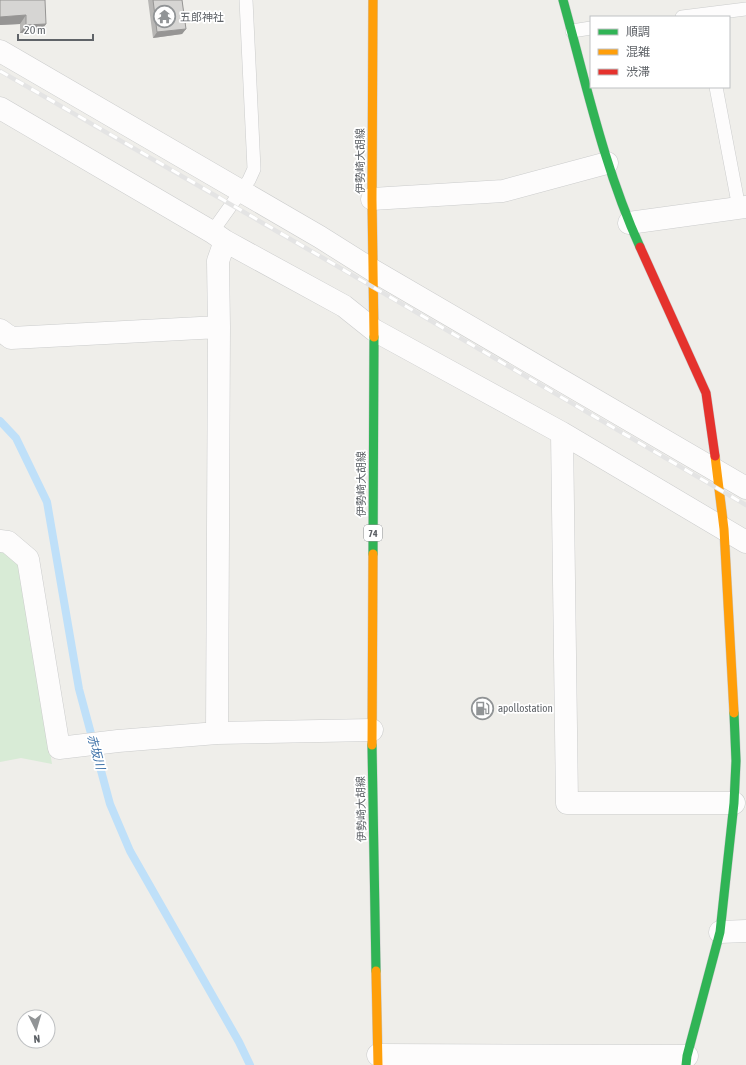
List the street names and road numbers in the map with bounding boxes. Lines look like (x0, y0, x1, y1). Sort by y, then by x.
street label: 伊勢崎大胡線 (354, 128, 366, 194)
street label: 伊勢崎大胡線 (355, 451, 367, 517)
road number: 74 (364, 525, 382, 541)
street label: 伊勢崎大胡線 (354, 776, 368, 842)

